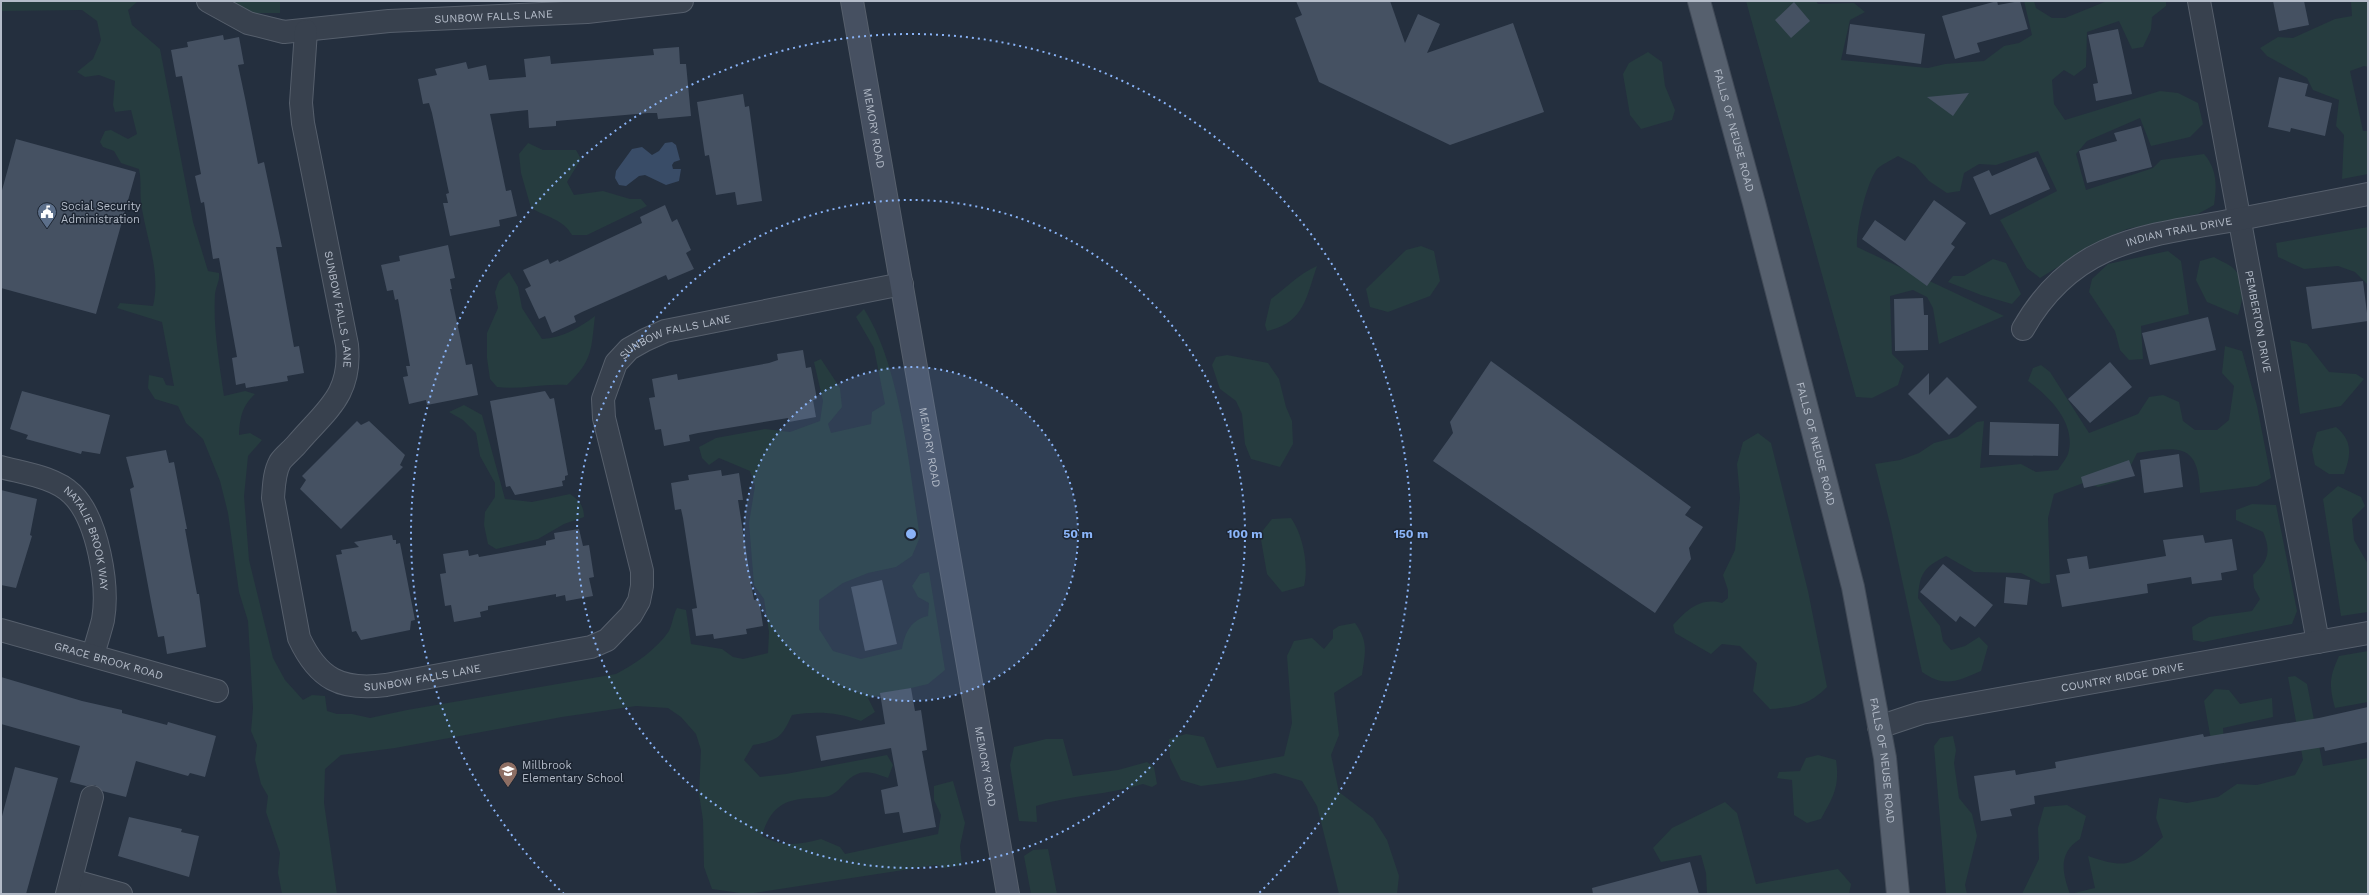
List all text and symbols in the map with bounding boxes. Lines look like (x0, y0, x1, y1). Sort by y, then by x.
street label: SUNBOW FALLS LANE (434, 7, 553, 25)
street label: FALLS OF NEUSE ROAD (1711, 67, 1757, 193)
street label: MEMORY ROAD (861, 87, 888, 169)
place label: Social Security Administration (61, 200, 141, 226)
public building icon: Social Security Administration (36, 201, 58, 229)
street label: INDIAN TRAIL DRIVE (2124, 214, 2233, 249)
street label: SUNBOW FALLS LANE (322, 250, 354, 368)
street label: PEMBERTON DRIVE (2243, 269, 2274, 374)
street label: SUNBOW FALLS LANE (617, 312, 732, 362)
street label: FALLS OF NEUSE ROAD (1794, 381, 1838, 507)
street label: MEMORY ROAD (917, 406, 943, 488)
street label: NATALIE BROOK WAY (61, 483, 111, 591)
centre of rings (904, 527, 918, 541)
text: 50 m (1063, 527, 1093, 541)
text: 100 m (1227, 527, 1263, 541)
text: 150 m (1394, 527, 1428, 541)
street label: GRACE BROOK ROAD (53, 639, 165, 682)
street label: COUNTRY RIDGE DRIVE (2060, 660, 2185, 694)
street label: SUNBOW FALLS LANE (364, 661, 482, 693)
street label: FALLS OF NEUSE ROAD (1867, 697, 1898, 824)
street label: MEMORY ROAD (972, 725, 999, 808)
place label: Millbrook Elementary School (522, 759, 624, 785)
school or university icon: Millbrook Elementary School (497, 760, 519, 788)

